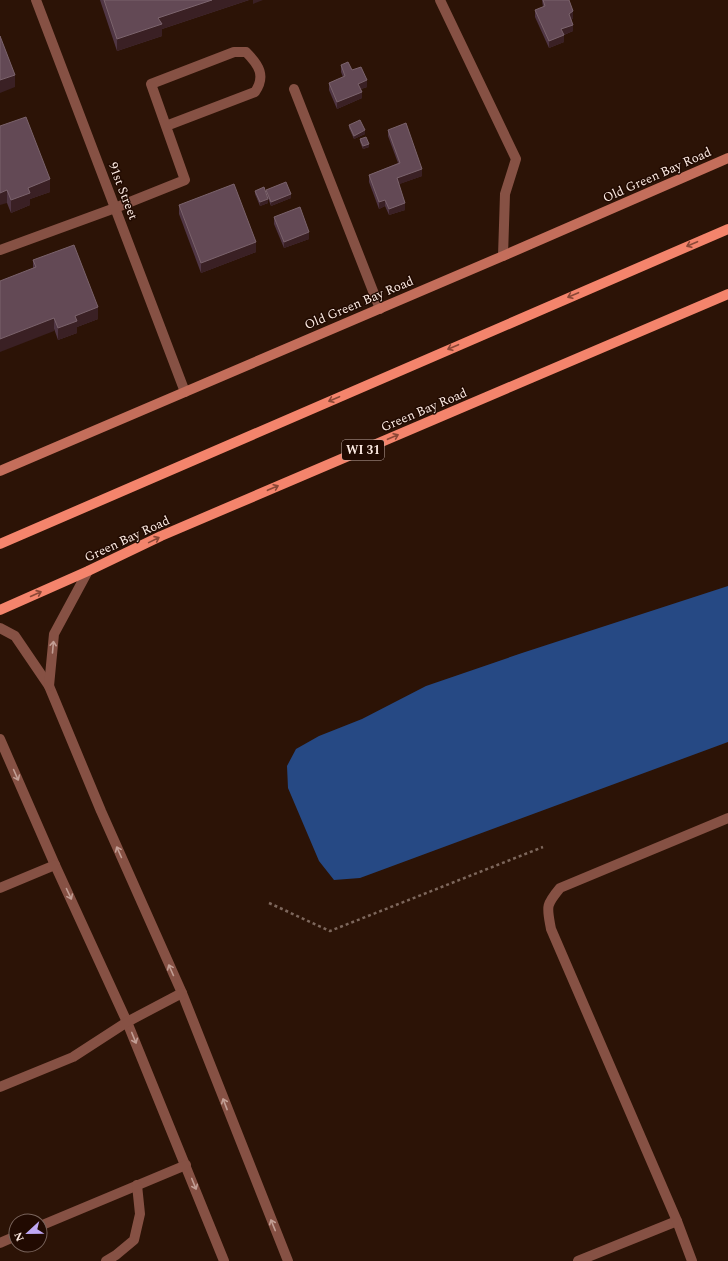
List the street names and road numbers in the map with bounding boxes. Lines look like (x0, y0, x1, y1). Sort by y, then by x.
street label: Old Green Bay Road (599, 142, 715, 208)
street label: 91st Street (103, 159, 143, 223)
street label: Old Green Bay Road (301, 271, 417, 335)
street label: Green Bay Road (378, 383, 470, 437)
road number: WI 31 (342, 440, 384, 460)
street label: Green Bay Road (81, 510, 173, 568)

